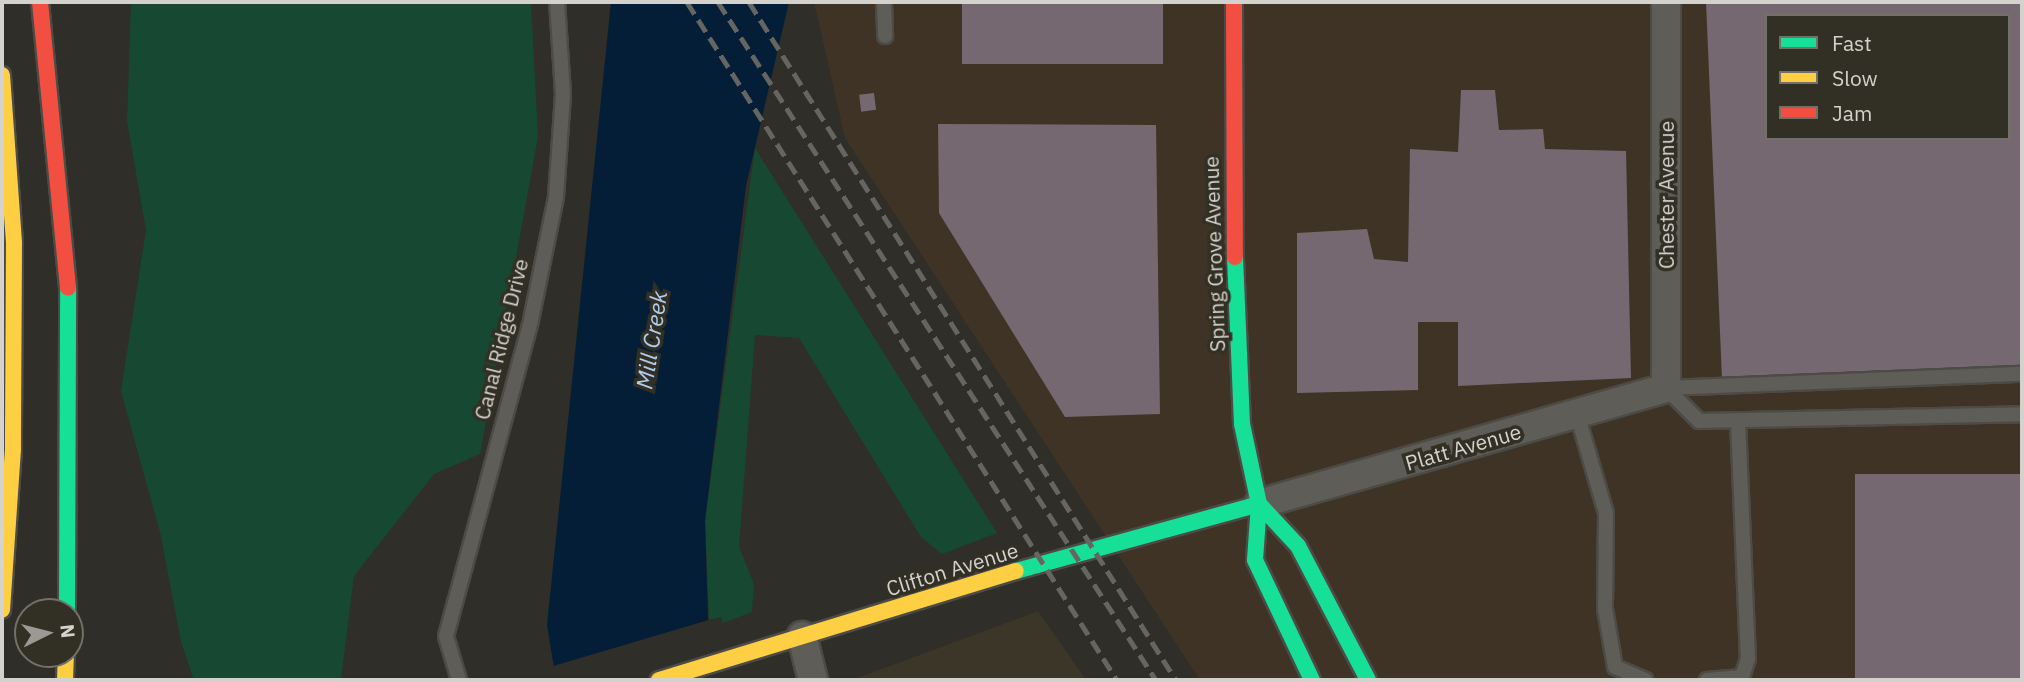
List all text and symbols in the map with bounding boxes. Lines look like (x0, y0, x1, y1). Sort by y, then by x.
legend (1765, 14, 2010, 140)
text: Fast (1832, 29, 1872, 57)
text: Slow (1832, 64, 1878, 92)
text: Jam (1832, 99, 1872, 127)
street label: Chester Avenue (1653, 121, 1679, 269)
street label: Spring Grove Avenue (1198, 156, 1230, 352)
street label: Canal Ridge Drive (469, 256, 533, 422)
water label: Mill Creek (630, 289, 672, 391)
street label: Platt Avenue (1402, 418, 1524, 476)
street label: Clifton Avenue (883, 537, 1021, 601)
north arrow (14, 598, 84, 668)
text: N (55, 623, 81, 639)

